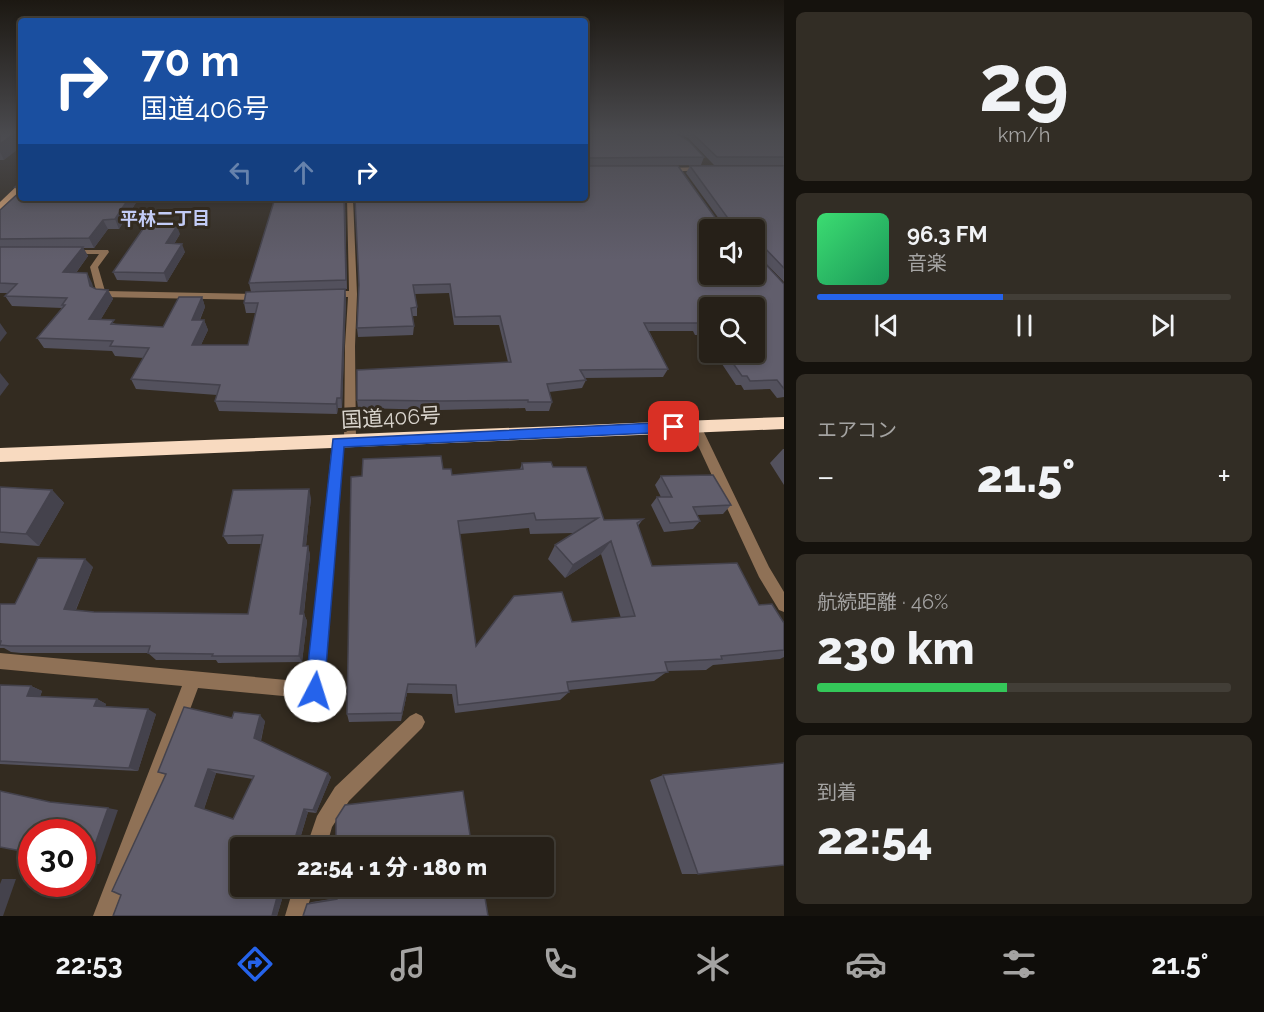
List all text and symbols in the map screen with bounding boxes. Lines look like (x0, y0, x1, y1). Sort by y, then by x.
text: 70 m (141, 37, 240, 86)
text: 29 (979, 38, 1069, 129)
icon: right (42, 42, 120, 120)
text: 国道406号 (141, 93, 270, 124)
text: km/h (998, 123, 1050, 147)
icon: left (224, 156, 257, 189)
icon: ahead (287, 156, 320, 189)
icon: right (350, 156, 383, 189)
district label: 平林二丁目 (120, 208, 210, 229)
map controls (699, 219, 765, 363)
button: sound (699, 219, 765, 285)
text: 96.3 FM (907, 221, 987, 247)
text: 音楽 (907, 251, 947, 275)
button: search (699, 297, 765, 363)
icon: previous (870, 309, 903, 342)
icon: pause (1008, 309, 1041, 342)
icon: next (1146, 309, 1179, 342)
pin (648, 401, 699, 452)
street label: 国道406号 (340, 402, 442, 433)
icon: arrive (657, 410, 690, 443)
text: エアコン (817, 418, 897, 442)
text: 21.5° (977, 450, 1075, 503)
text: − (817, 457, 835, 496)
text: + (1217, 457, 1231, 496)
text: 航続距離 · 46% (817, 590, 948, 614)
text: 230 km (817, 622, 975, 675)
position arrow (283, 659, 347, 723)
text: 到着 (817, 780, 857, 804)
text: 22:54 (817, 812, 933, 865)
speed limit sign: 30 (18, 819, 96, 897)
text: 22:54 · 1 分 · 180 m (297, 854, 487, 880)
icon: directions (234, 943, 276, 985)
icon: music (387, 943, 429, 985)
icon: phone (539, 943, 581, 985)
icon: climate (692, 943, 734, 985)
icon: car (845, 943, 887, 985)
icon: filters (998, 943, 1040, 985)
text: 22:53 (55, 949, 123, 980)
text: 21.5° (1151, 949, 1208, 980)

